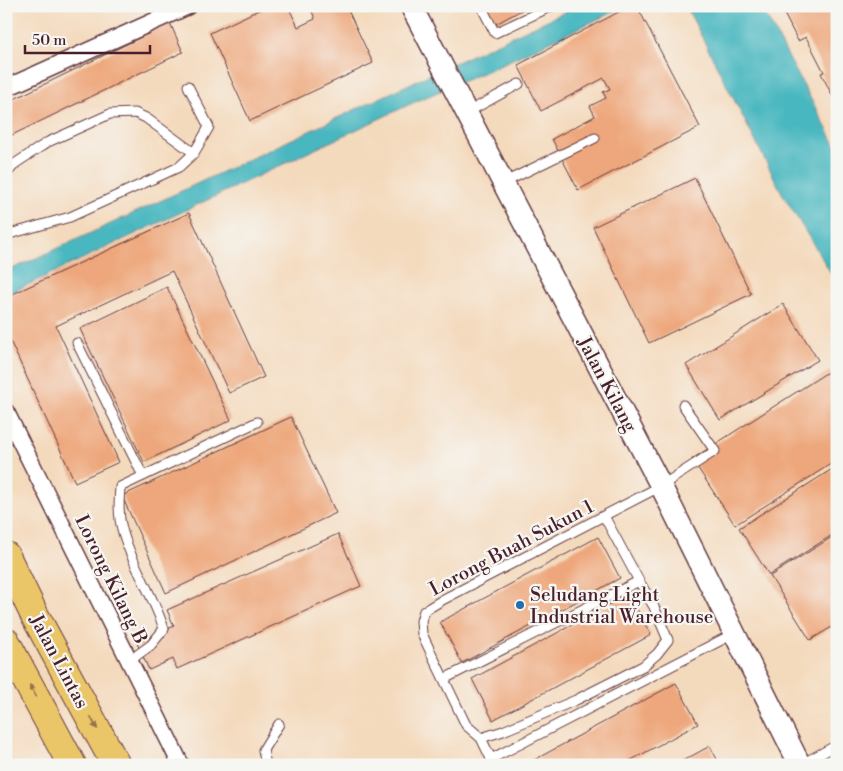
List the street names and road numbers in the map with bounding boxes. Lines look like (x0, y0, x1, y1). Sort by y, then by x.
street label: Jalan Kilang (571, 332, 642, 436)
street label: Lorong Buah Sukun 1 (425, 494, 598, 601)
street label: Lorong Kilang B (69, 511, 153, 648)
street label: Jalan Lintas (24, 609, 94, 713)

